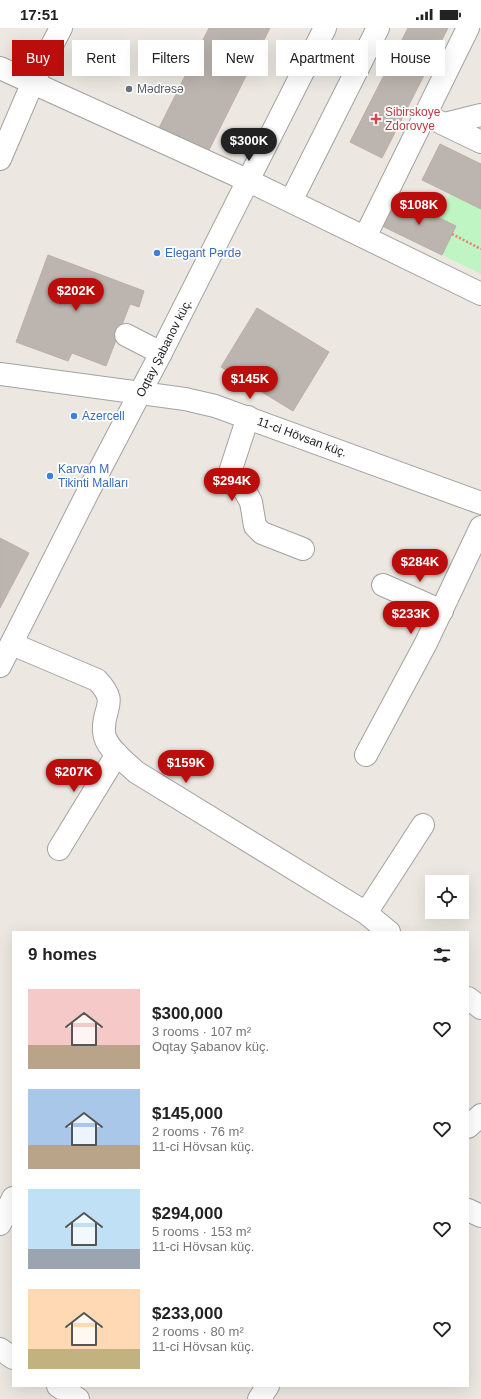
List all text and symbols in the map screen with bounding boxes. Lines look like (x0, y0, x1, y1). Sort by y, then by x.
text: 17:51 (20, 6, 58, 23)
chip: Buy (12, 40, 64, 76)
chip: Rent (72, 40, 130, 76)
chip: Filters (138, 40, 204, 76)
chip: New (212, 40, 268, 76)
chip: Apartment (276, 40, 368, 76)
chip: House (376, 40, 445, 76)
place label: Mədrəsə (137, 82, 184, 96)
marker: Mədrəsə (124, 84, 134, 94)
place label: Sibirskoye Zdorovye (385, 105, 441, 133)
marker: Sibirskoye Zdorovye (370, 113, 382, 125)
pin: $300K (221, 128, 277, 162)
text: $300K (230, 133, 268, 148)
pin: $108K (391, 192, 447, 226)
text: $108K (400, 197, 438, 212)
place label: Elegant Pərdə (165, 246, 241, 260)
marker: Elegant Pərdə (152, 248, 162, 258)
pin: $202K (48, 278, 104, 312)
text: $202K (57, 283, 95, 298)
street label: Oqtay Şabanov küç. (133, 297, 195, 399)
pin: $145K (222, 366, 278, 400)
text: $145K (231, 371, 269, 386)
place label: Azercell (82, 409, 125, 423)
marker: Azercell (69, 411, 79, 421)
street label: 11-ci Hövsan küç. (255, 414, 349, 460)
place label: Karvan M Tikinti Malları (58, 462, 128, 490)
pin: $294K (204, 468, 260, 502)
marker: Karvan M Tikinti Malları (45, 471, 55, 481)
text: $294K (213, 473, 251, 488)
pin: $284K (392, 549, 448, 583)
text: $284K (401, 554, 439, 569)
pin: $233K (383, 601, 439, 635)
text: $233K (392, 606, 430, 621)
pin: $159K (158, 750, 214, 784)
text: $159K (167, 755, 205, 770)
pin: $207K (46, 759, 102, 793)
text: $207K (55, 764, 93, 779)
map controls (425, 875, 469, 919)
button: locate (425, 875, 469, 919)
icon: filters (431, 944, 453, 966)
text: 9 homes (28, 945, 97, 964)
text: $300,000 (152, 1004, 223, 1023)
icon: home (60, 1005, 108, 1053)
icon: heart (431, 1018, 453, 1040)
text: 3 rooms · 107 m² (152, 1024, 251, 1039)
text: Oqtay Şabanov küç. (152, 1039, 269, 1054)
text: $145,000 (152, 1104, 223, 1123)
icon: home (60, 1105, 108, 1153)
icon: heart (431, 1118, 453, 1140)
text: 2 rooms · 76 m² (152, 1124, 244, 1139)
text: 11-ci Hövsan küç. (152, 1139, 254, 1154)
text: $294,000 (152, 1204, 223, 1223)
icon: home (60, 1205, 108, 1253)
icon: heart (431, 1218, 453, 1240)
text: 5 rooms · 153 m² (152, 1224, 251, 1239)
text: 11-ci Hövsan küç. (152, 1239, 254, 1254)
text: $233,000 (152, 1304, 223, 1323)
icon: home (60, 1305, 108, 1353)
icon: heart (431, 1318, 453, 1340)
text: 2 rooms · 80 m² (152, 1324, 244, 1339)
text: 11-ci Hövsan küç. (152, 1339, 254, 1354)

